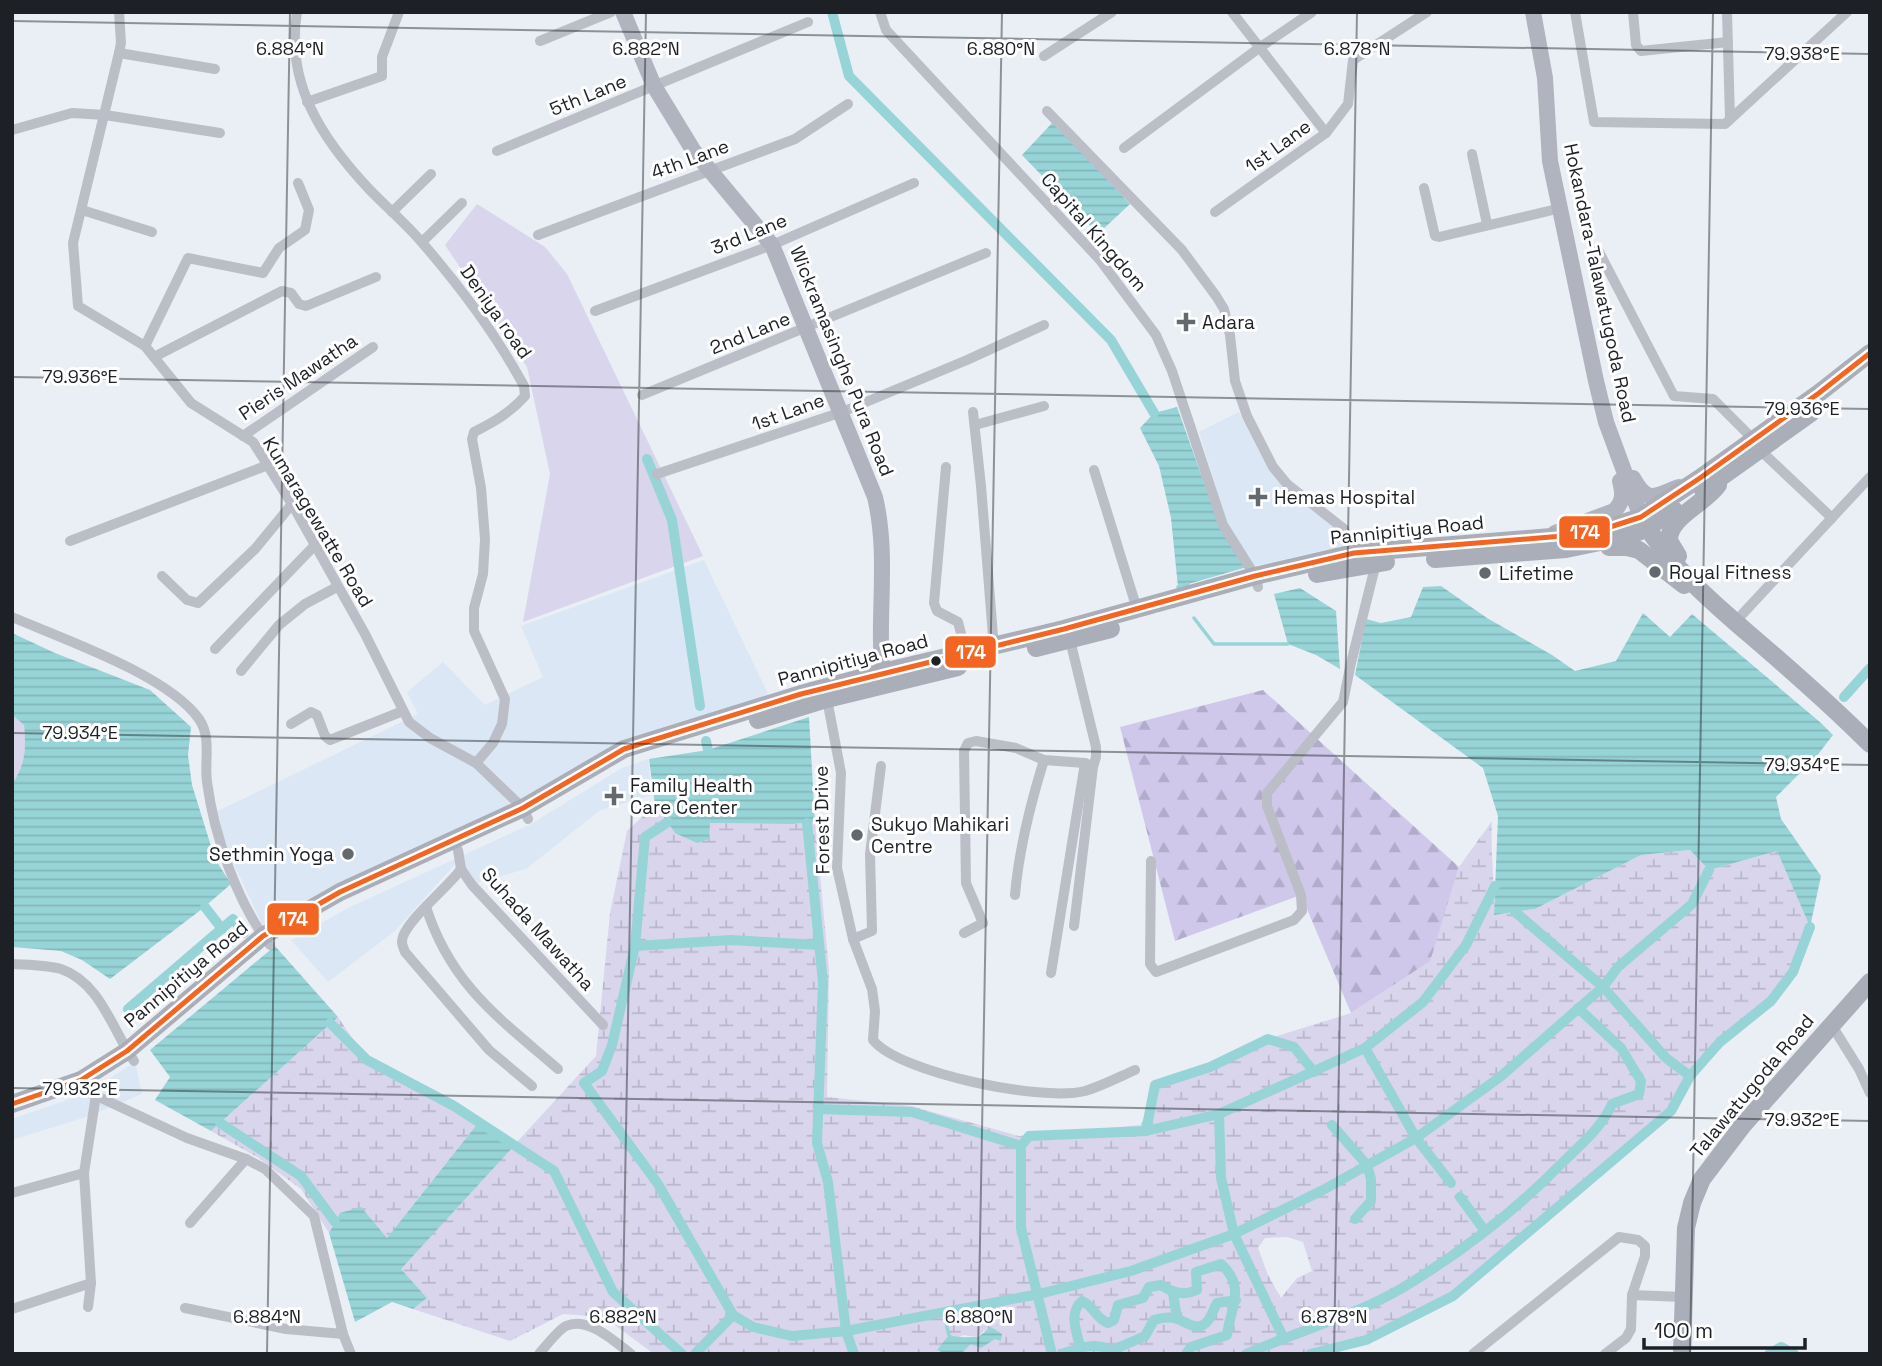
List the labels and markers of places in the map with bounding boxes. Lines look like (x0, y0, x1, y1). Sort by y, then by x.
place label: Adara (1202, 310, 1255, 335)
marker: Adara (1176, 312, 1196, 332)
place label: Hemas Hospital (1274, 485, 1415, 510)
marker: Hemas Hospital (1248, 487, 1268, 507)
place label: Royal Fitness (1669, 560, 1791, 585)
place label: Lifetime (1499, 561, 1574, 586)
marker: Royal Fitness (1647, 564, 1663, 580)
marker: Lifetime (1477, 565, 1493, 581)
unlabelled marker (929, 654, 943, 668)
place label: Family Health Care Center (630, 773, 753, 820)
marker: Family Health Care Center (604, 786, 624, 806)
place label: Sukyo Mahikari Centre (871, 812, 1009, 859)
marker: Sukyo Mahikari Centre (849, 827, 865, 843)
place label: Sethmin Yoga (209, 842, 334, 867)
marker: Sethmin Yoga (340, 846, 356, 862)

